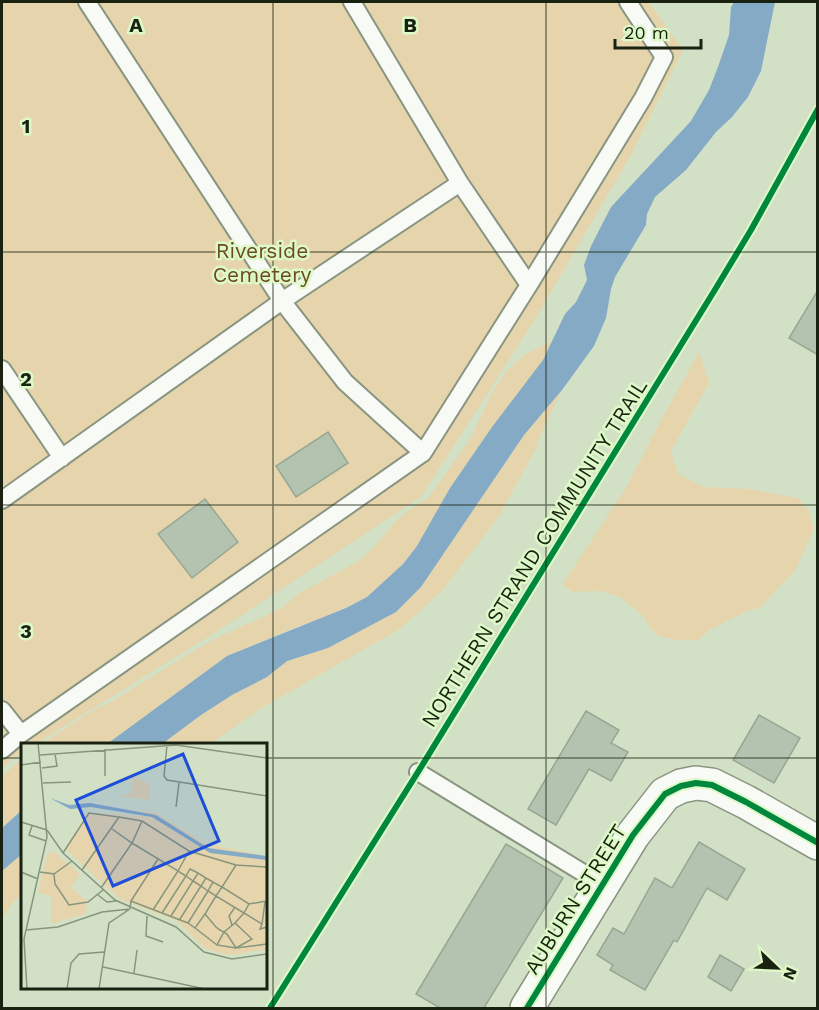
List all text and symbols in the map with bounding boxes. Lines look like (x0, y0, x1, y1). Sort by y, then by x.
scale bar (615, 12, 700, 50)
text: A (129, 13, 143, 37)
text: B (403, 13, 417, 37)
text: 20 m (624, 22, 669, 43)
text: 1 (22, 114, 30, 138)
park label: Riverside Cemetery (213, 238, 311, 287)
text: 2 (20, 367, 32, 391)
street label: NORTHERN STRAND COMMUNITY TRAIL (416, 374, 652, 732)
text: 3 (20, 619, 32, 643)
inset map (21, 743, 267, 989)
street label: AUBURN STREET (519, 819, 631, 979)
north arrow (747, 938, 807, 998)
text: N (779, 964, 801, 983)

